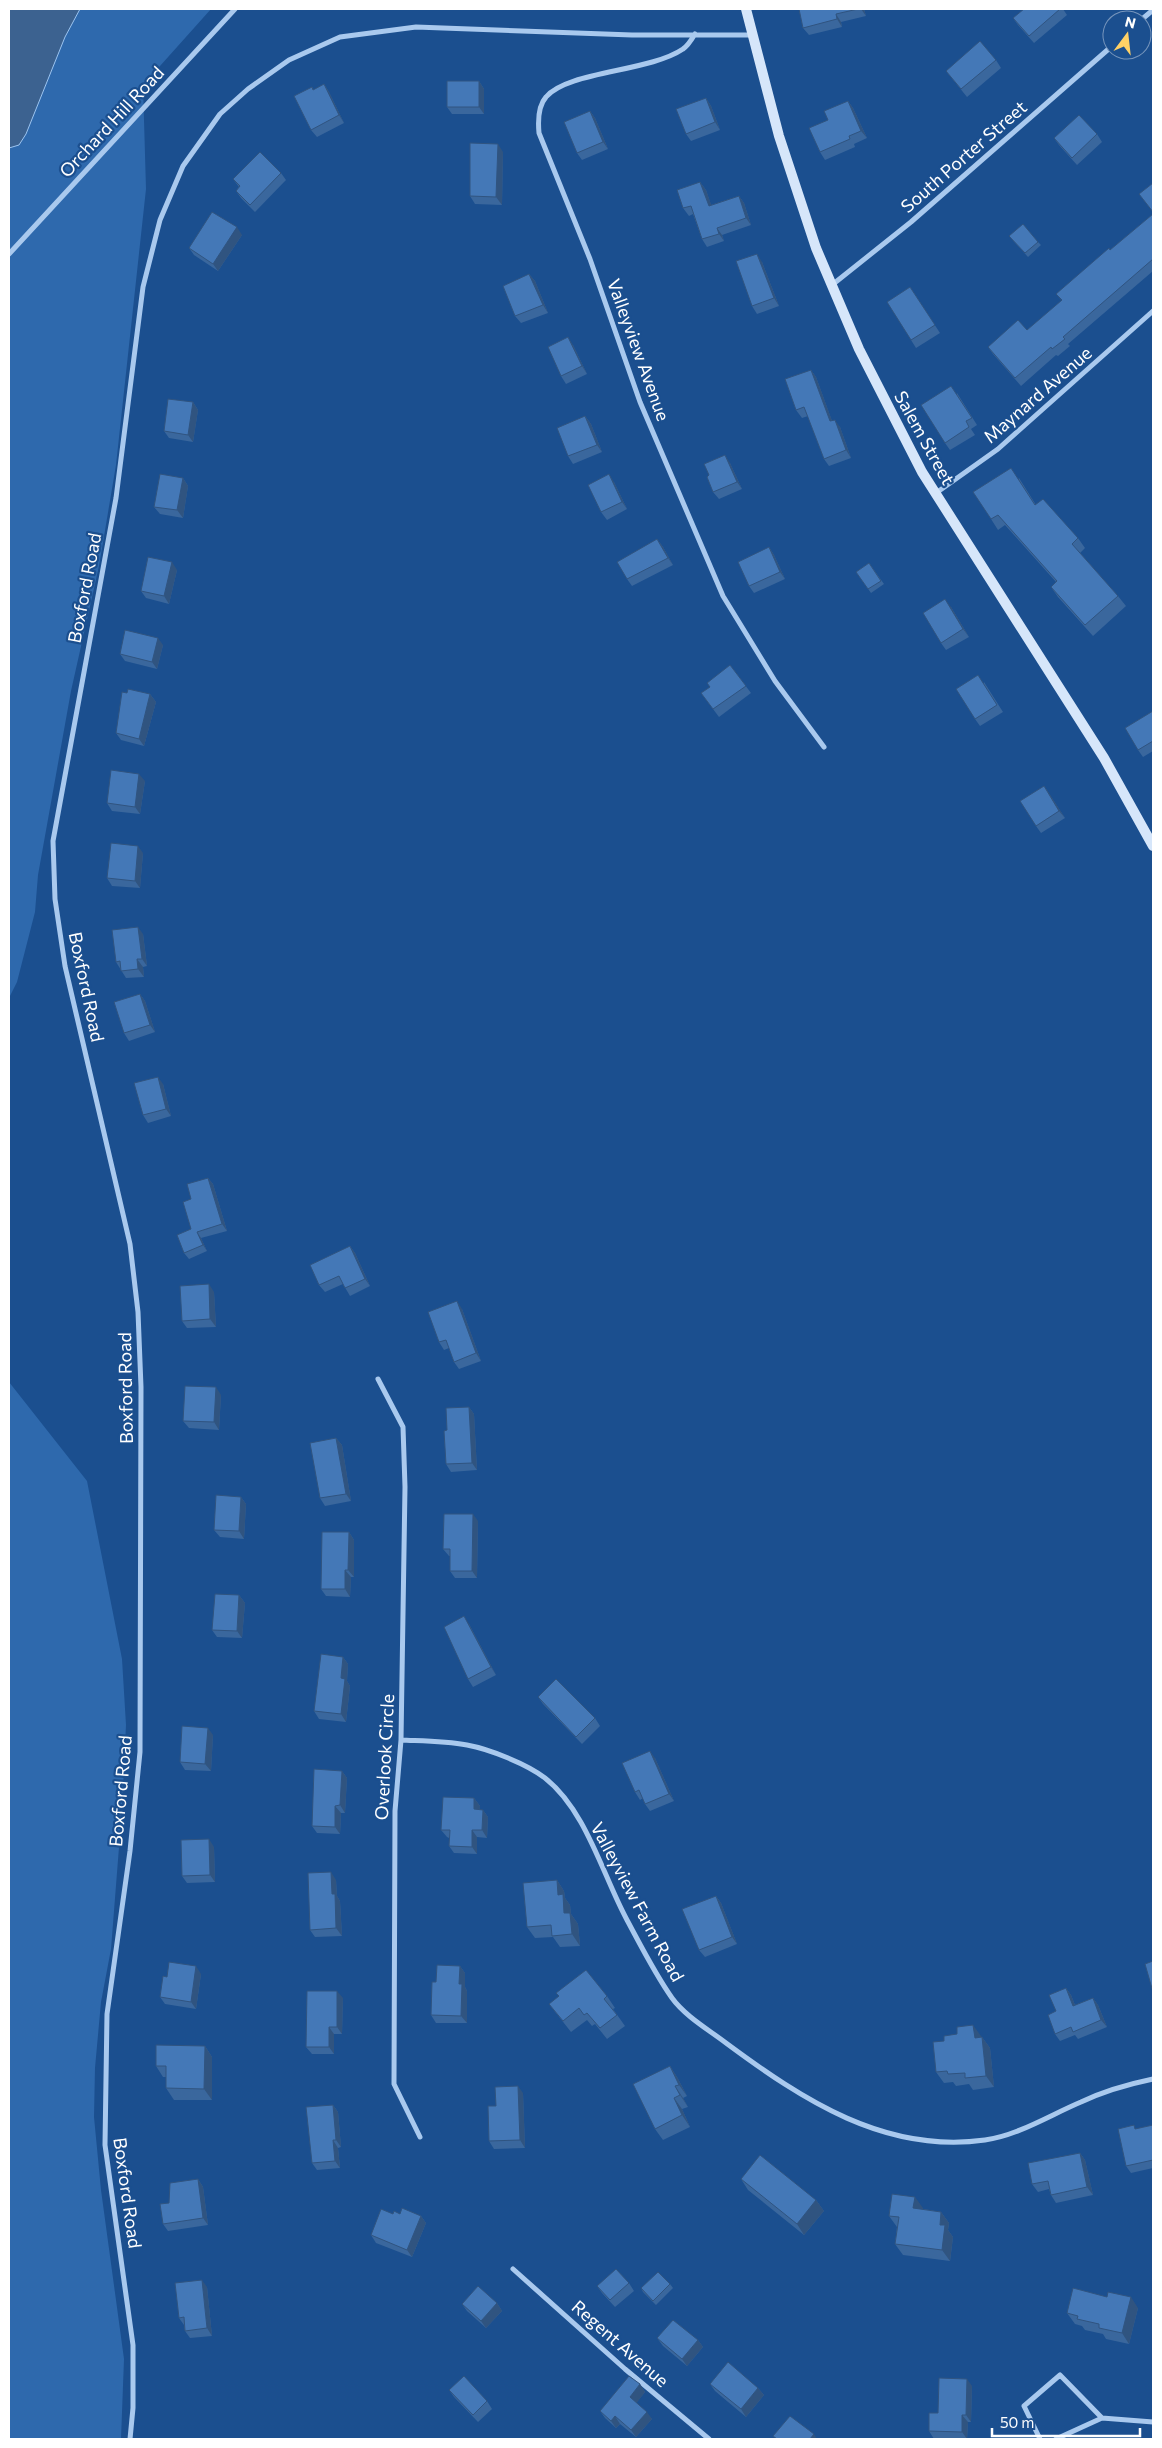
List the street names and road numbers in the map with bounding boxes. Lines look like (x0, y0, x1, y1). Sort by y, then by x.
street label: Orchard Hill Road (54, 61, 168, 181)
street label: South Porter Street (896, 96, 1031, 217)
street label: Valleyview Avenue (603, 276, 675, 424)
street label: Maynard Avenue (979, 341, 1096, 447)
street label: Salem Street (890, 387, 960, 488)
street label: Boxford Road (63, 531, 105, 645)
street label: Boxford Road (65, 930, 109, 1044)
street label: Boxford Road (113, 1332, 137, 1444)
street label: Overlook Circle (370, 1693, 398, 1821)
street label: Boxford Road (104, 1734, 136, 1848)
street label: Valleyview Farm Road (587, 1818, 689, 1985)
street label: Boxford Road (109, 2136, 147, 2250)
street label: Regent Avenue (568, 2295, 674, 2391)

